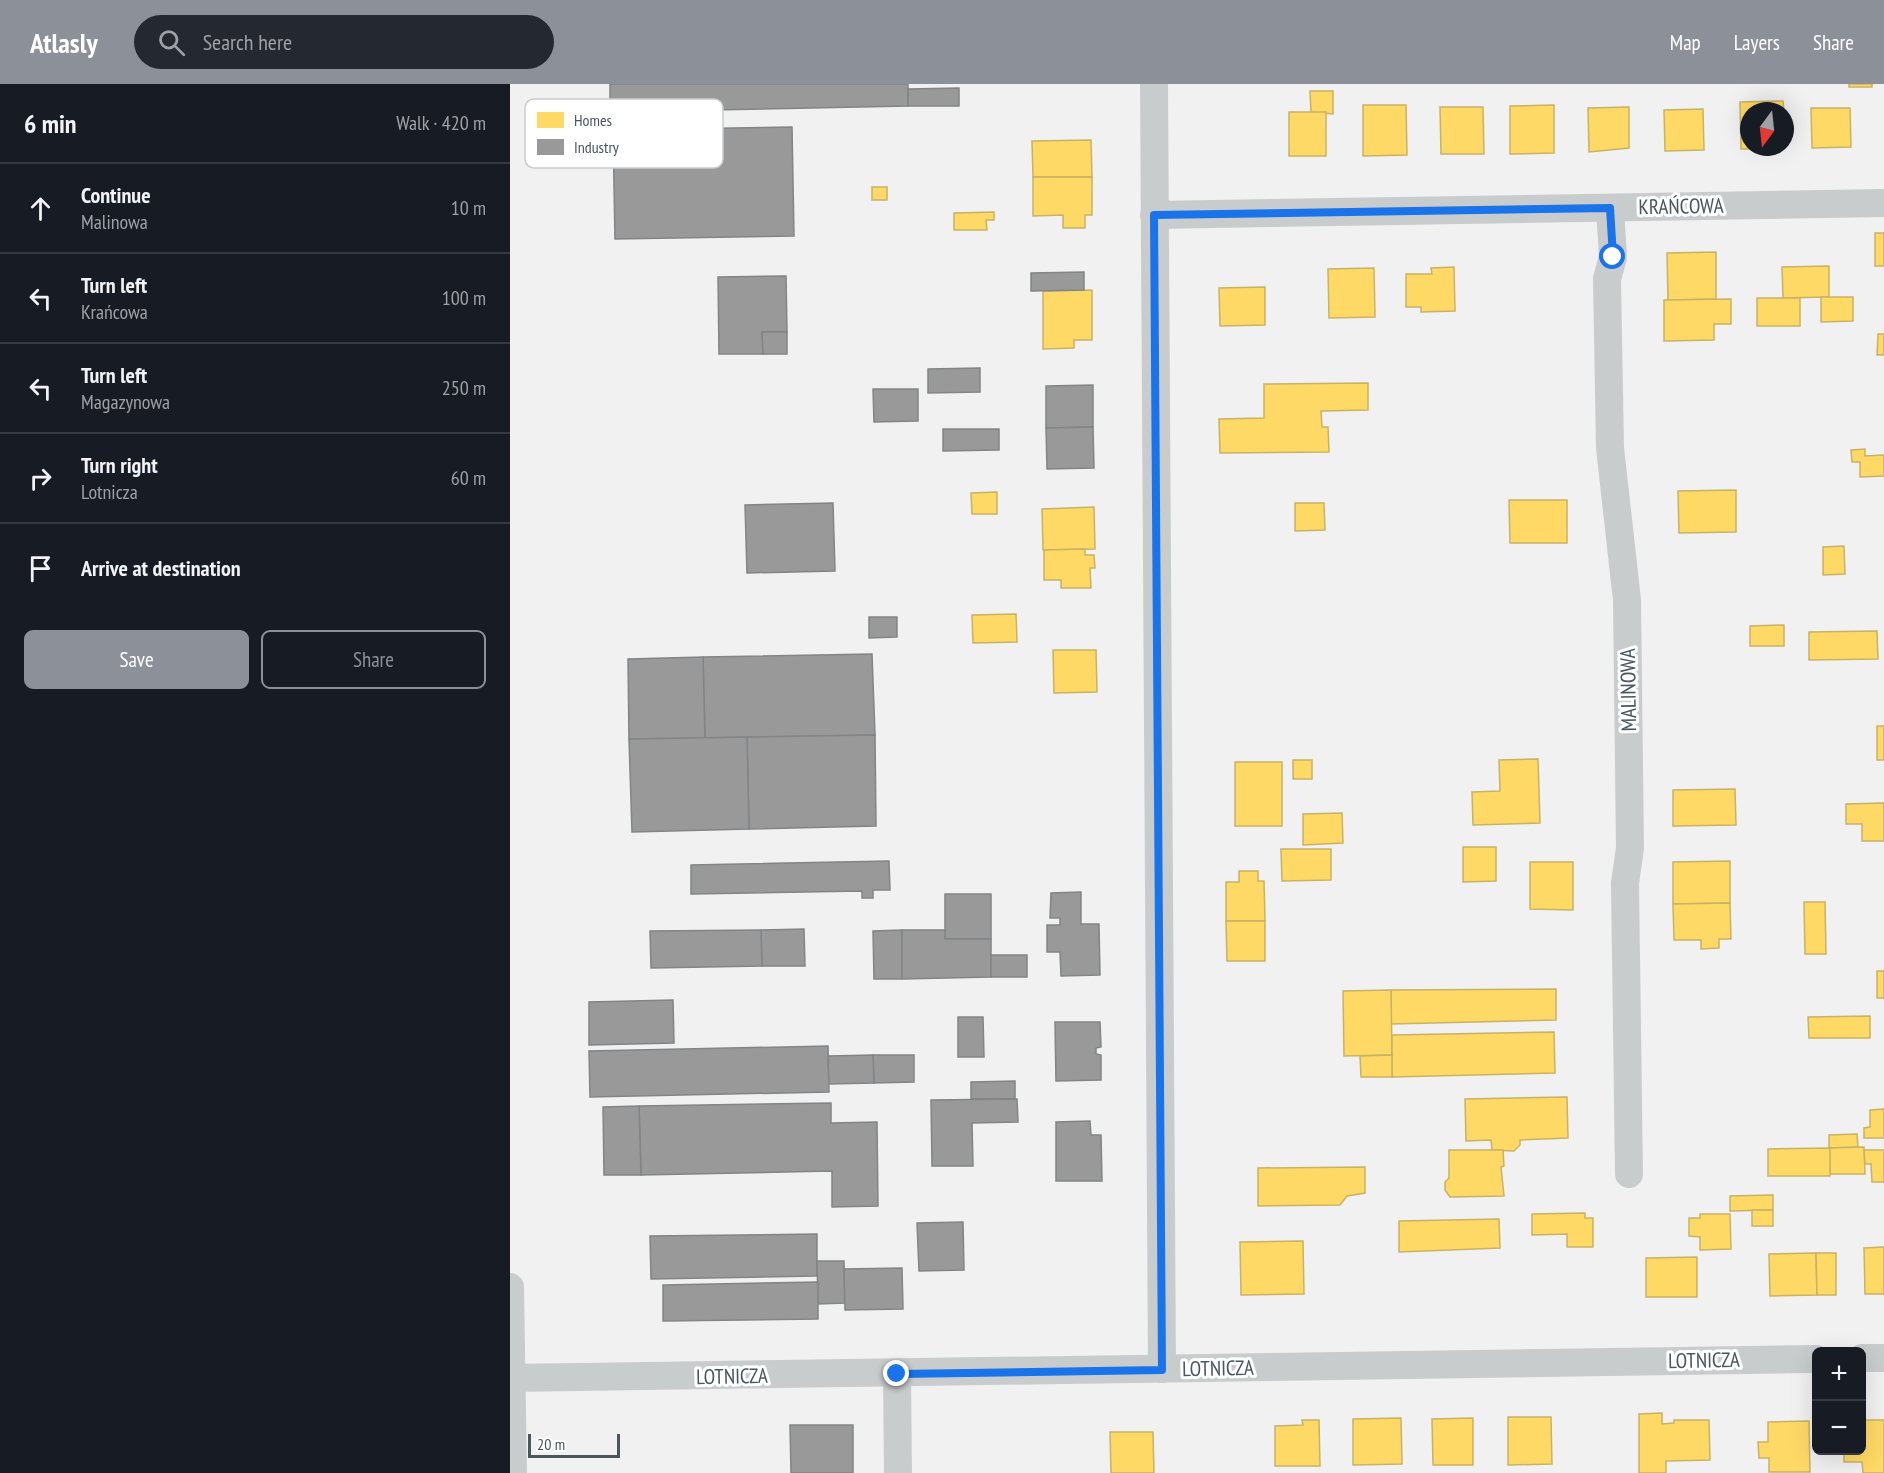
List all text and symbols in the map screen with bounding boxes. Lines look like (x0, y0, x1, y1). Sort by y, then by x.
search box (134, 15, 554, 69)
text: Atlasly (30, 24, 98, 61)
icon: search (155, 26, 188, 59)
text: Search here (203, 28, 292, 56)
text: Map (1670, 29, 1701, 56)
text: Layers (1734, 29, 1780, 56)
text: Share (1813, 29, 1854, 56)
legend (525, 99, 723, 168)
north arrow (1740, 102, 1794, 156)
text: 6 min (24, 107, 77, 140)
text: Walk · 420 m (396, 110, 486, 136)
text: Homes (574, 110, 612, 130)
text: Industry (574, 137, 619, 157)
text: Continue (81, 181, 151, 209)
icon: ahead (24, 192, 57, 225)
street label: KRAŃCOWA (1638, 192, 1724, 220)
text: 10 m (451, 195, 486, 221)
text: Malinowa (81, 209, 148, 235)
route start (1599, 243, 1625, 269)
text: Turn left (81, 271, 147, 299)
icon: left (24, 282, 57, 315)
text: 100 m (442, 285, 486, 311)
text: Krańcowa (81, 299, 148, 325)
text: Turn left (81, 361, 147, 389)
icon: left (24, 372, 57, 405)
text: 250 m (442, 375, 486, 401)
text: Magazynowa (81, 389, 170, 415)
text: Turn right (81, 451, 158, 479)
icon: right (24, 462, 57, 495)
text: 60 m (451, 465, 486, 491)
text: Lotnicza (81, 479, 138, 505)
icon: arrive (24, 552, 57, 585)
text: Arrive at destination (81, 554, 241, 582)
button: Save (24, 630, 249, 689)
button: Share (261, 630, 486, 689)
street label: MALINOWA (1614, 648, 1642, 732)
street label: LOTNICZA (1668, 1346, 1740, 1374)
map controls (1812, 1347, 1866, 1455)
button: + (1812, 1347, 1866, 1401)
street label: LOTNICZA (1182, 1354, 1254, 1382)
route end (883, 1360, 909, 1386)
street label: LOTNICZA (696, 1362, 768, 1390)
button: − (1812, 1401, 1866, 1455)
scale bar (528, 1431, 620, 1458)
text: 20 m (537, 1434, 565, 1454)

